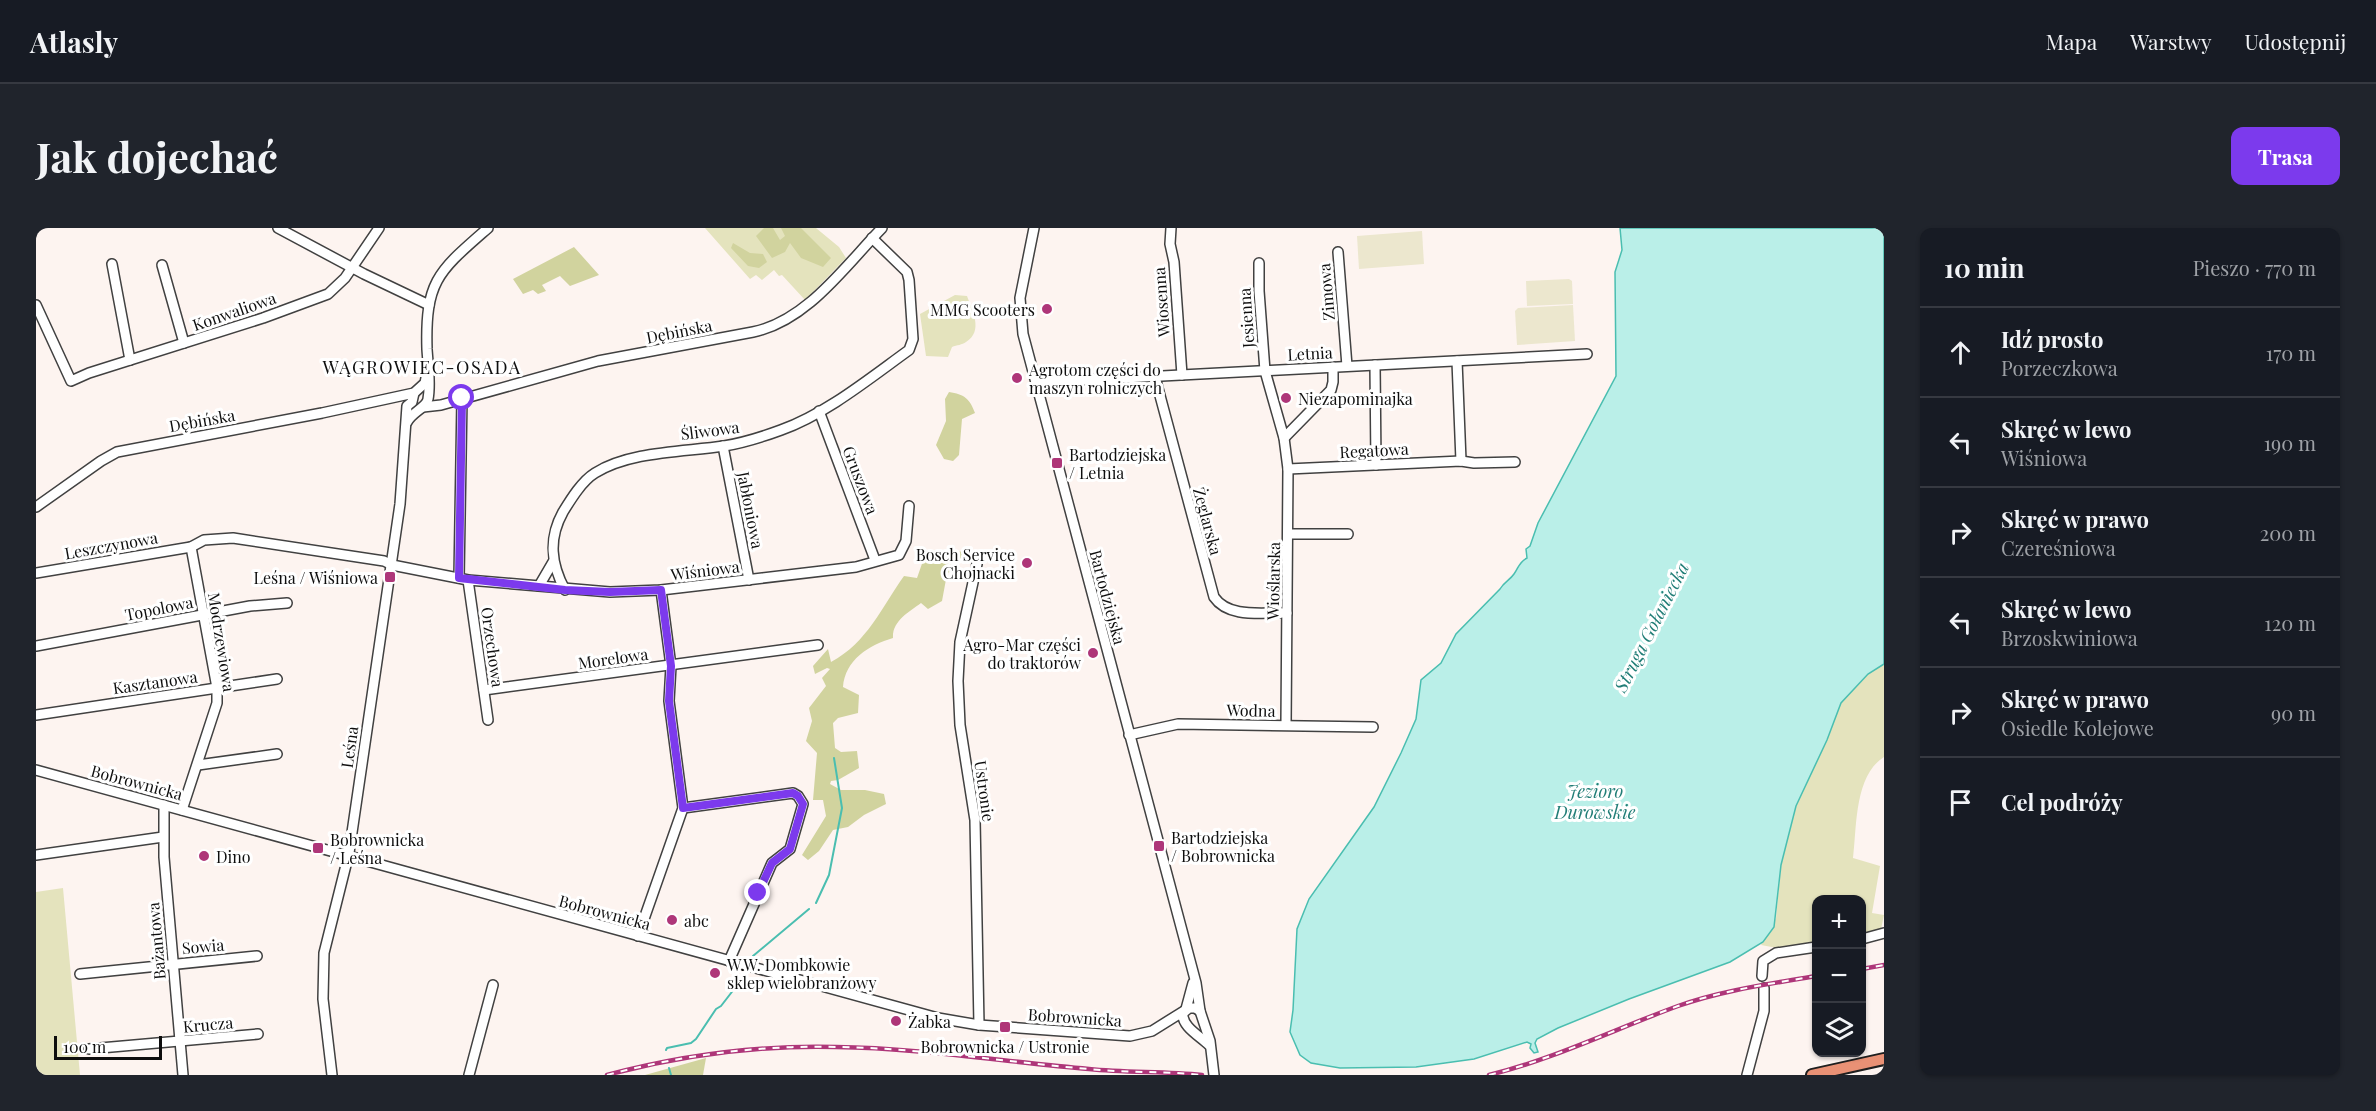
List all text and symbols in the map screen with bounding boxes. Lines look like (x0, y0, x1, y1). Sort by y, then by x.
text: Atlasly (30, 23, 118, 60)
text: Mapa (2046, 27, 2097, 55)
text: Warstwy (2130, 27, 2212, 55)
text: Udostępnij (2245, 27, 2346, 55)
button: Trasa (2231, 127, 2340, 185)
text: Jak dojechać (36, 128, 278, 184)
text: 10 min (1944, 250, 2024, 285)
text: Pieszo · 770 m (2193, 254, 2316, 281)
street label: Zimowa (1313, 263, 1339, 321)
street label: Wiosenna (1148, 266, 1174, 339)
street label: Konwaliowa (189, 287, 279, 335)
street label: Jesienna (1233, 287, 1259, 350)
place label: MMG Scooters (930, 299, 1035, 320)
marker: MMG Scooters (1040, 302, 1054, 316)
street label: Dębińska (644, 314, 714, 348)
text: Idź prosto (2001, 324, 2103, 354)
icon: ahead (1944, 336, 1977, 369)
text: 170 m (2266, 339, 2316, 366)
street label: Letnia (1287, 341, 1333, 365)
text: Porzeczkowa (2001, 354, 2118, 381)
district label: WĄGROWIEC-OSADA (321, 355, 522, 379)
place label: Agrotom części do maszyn rolniczych (1028, 359, 1163, 398)
marker: Agrotom części do maszyn rolniczych (1010, 371, 1024, 385)
route start (448, 384, 474, 410)
place label: Niezapominajka (1298, 388, 1413, 409)
marker: Niezapominajka (1279, 391, 1293, 405)
street label: Dębińska (167, 404, 237, 436)
text: Skręć w lewo (2001, 414, 2132, 444)
street label: Śliwowa (679, 416, 741, 444)
icon: left (1944, 426, 1977, 459)
text: 190 m (2264, 429, 2316, 456)
street label: Regatowa (1339, 438, 1409, 462)
street label: Gruszowa (838, 443, 884, 517)
place label: Bartodziejska / Letnia (1069, 444, 1166, 483)
text: Wiśniowa (2001, 444, 2087, 471)
marker: Bartodziejska / Letnia (1050, 456, 1064, 470)
street label: Jabłoniowa (733, 469, 769, 550)
street label: Żeglarska (1189, 485, 1227, 557)
text: Skręć w prawo (2001, 504, 2149, 534)
icon: right (1944, 516, 1977, 549)
text: 200 m (2260, 519, 2316, 546)
street label: Leszczynowa (63, 526, 159, 564)
text: Czereśniowa (2001, 534, 2116, 561)
street label: Wioślarska (1262, 542, 1284, 621)
place label: Bosch Service Chojnacki (916, 544, 1015, 583)
street label: Bartodziejska (1085, 547, 1131, 647)
street label: Wiśniowa (668, 555, 741, 585)
marker: Bosch Service Chojnacki (1020, 556, 1034, 570)
water label: Struga Gołaniecka (1608, 558, 1694, 697)
place label: Leśna / Wiśniowa (254, 567, 378, 588)
marker: Leśna / Wiśniowa (383, 570, 397, 584)
street label: Topolowa (123, 591, 195, 625)
street label: Modrzewiowa (204, 591, 240, 693)
text: Skręć w lewo (2001, 594, 2132, 624)
street label: Orzechowa (477, 606, 509, 688)
icon: left (1944, 606, 1977, 639)
text: 120 m (2264, 609, 2316, 636)
text: Brzoskwiniowa (2001, 624, 2138, 651)
place label: Agro-Mar części do traktorów (962, 634, 1082, 673)
street label: Morelowa (577, 643, 649, 673)
marker: Agro-Mar części do traktorów (1086, 646, 1100, 660)
street label: Kasztanowa (111, 666, 199, 698)
text: Skręć w prawo (2001, 684, 2149, 714)
icon: right (1944, 696, 1977, 729)
street label: Wodna (1225, 699, 1276, 721)
text: 90 m (2271, 699, 2316, 726)
text: Osiedle Kolejowe (2001, 714, 2154, 741)
street label: Leśna (336, 725, 362, 769)
street label: Ustronie (970, 759, 1000, 823)
street label: Bobrownicka (89, 760, 185, 804)
water label: Jezioro Durowskie (1554, 779, 1636, 824)
icon: arrive (1944, 786, 1977, 819)
text: Cel podróży (2001, 787, 2123, 817)
place label: Bartodziejska / Bobrownicka (1171, 827, 1275, 866)
place label: Bobrownicka / Leśna (330, 829, 424, 868)
marker: Bartodziejska / Bobrownicka (1152, 839, 1166, 853)
marker: Bobrownicka / Leśna (311, 841, 325, 855)
place label: Dino (216, 846, 251, 867)
marker: Dino (197, 849, 211, 863)
route end (744, 879, 770, 905)
street label: Bobrownicka (557, 890, 653, 934)
map controls (1812, 895, 1866, 1057)
button: + (1812, 895, 1866, 949)
street label: Bażantowa (142, 901, 170, 981)
place label: abc (684, 910, 709, 931)
marker: abc (665, 913, 679, 927)
street label: Sowia (181, 934, 225, 958)
button: − (1812, 949, 1866, 1003)
place label: W.W. Dombkowie sklep wielobranżowy (726, 954, 876, 993)
marker: W.W. Dombkowie sklep wielobranżowy (708, 966, 722, 980)
street label: Bobrownicka (1027, 1003, 1123, 1031)
button: layers (1812, 1003, 1866, 1057)
street label: Krucza (182, 1011, 234, 1037)
place label: Żabka (908, 1011, 951, 1032)
marker: Żabka (889, 1014, 903, 1028)
marker: Bobrownicka / Ustronie (998, 1020, 1012, 1034)
scale bar (54, 1033, 162, 1060)
text: 100 m (63, 1036, 106, 1057)
place label: Bobrownicka / Ustronie (920, 1036, 1090, 1057)

